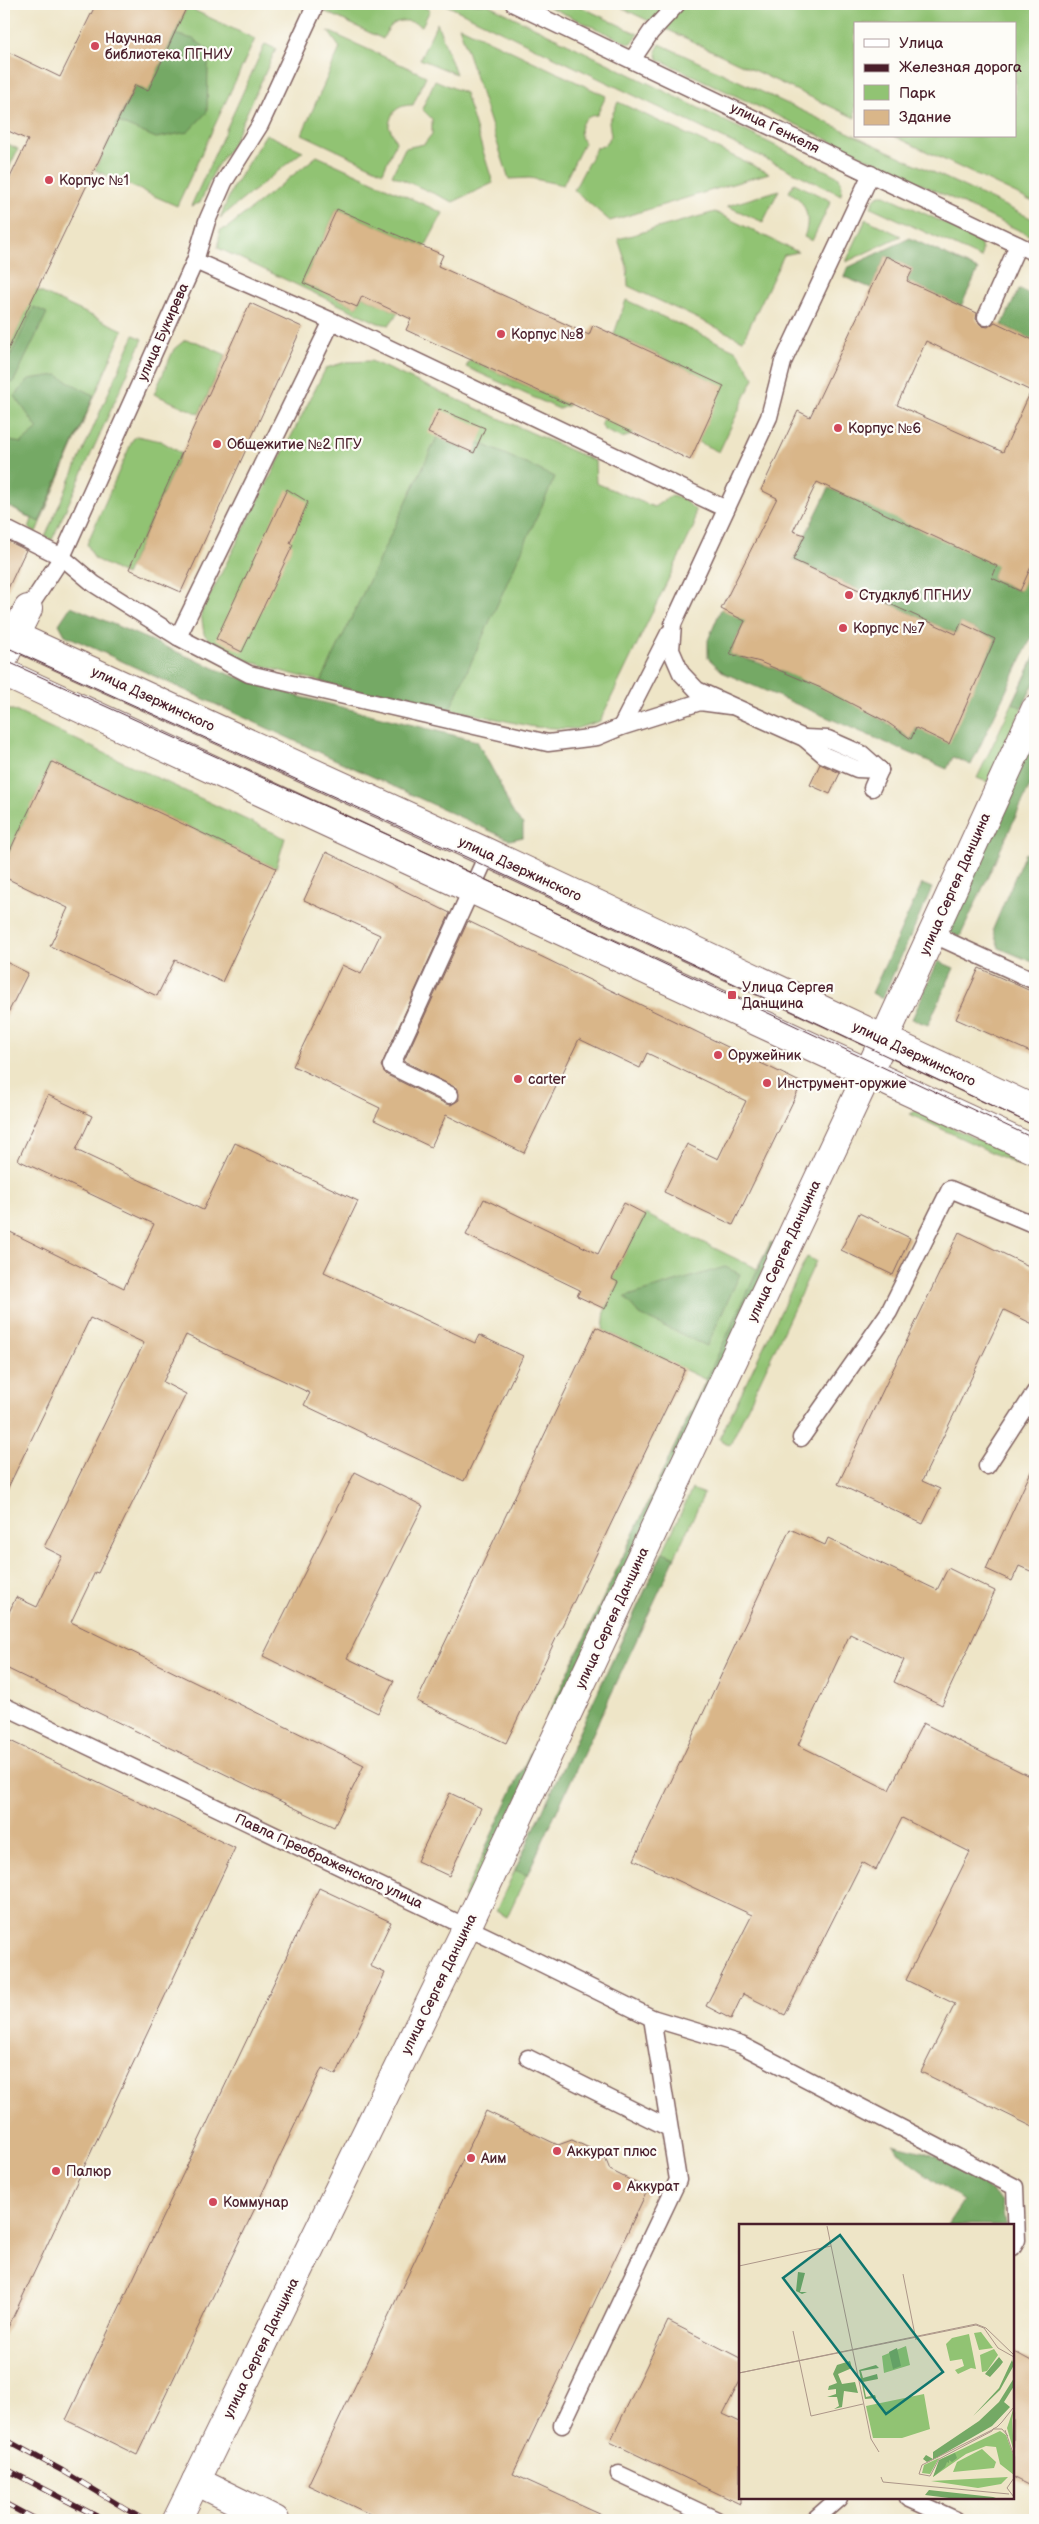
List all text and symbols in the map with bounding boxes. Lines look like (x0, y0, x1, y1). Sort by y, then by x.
legend (854, 22, 1016, 138)
place label: Научная библиотека ПГНИУ (105, 30, 233, 63)
text: Улица (899, 34, 944, 53)
marker: Научная библиотека ПГНИУ (89, 40, 101, 52)
text: Железная дорога (899, 58, 1022, 77)
text: Парк (899, 84, 936, 103)
street label: улица Генкеля (728, 99, 822, 157)
text: Здание (899, 108, 951, 127)
place label: Корпус №1 (59, 172, 129, 189)
marker: Корпус №1 (43, 174, 55, 186)
street label: улица Букирева (134, 280, 192, 384)
place label: Корпус №8 (511, 326, 584, 343)
marker: Корпус №8 (495, 328, 507, 340)
place label: Корпус №6 (848, 420, 921, 437)
marker: Корпус №6 (832, 422, 844, 434)
place label: Общежитие №2 ПГУ (227, 436, 362, 453)
marker: Общежитие №2 ПГУ (211, 438, 223, 450)
place label: Студклуб ПГНИУ (859, 587, 971, 604)
marker: Студклуб ПГНИУ (843, 589, 855, 601)
place label: Корпус №7 (853, 620, 924, 637)
marker: Корпус №7 (837, 622, 849, 634)
street label: улица Дзержинского (89, 663, 217, 735)
street label: улица Сергея Данщина (916, 809, 994, 958)
street label: улица Дзержинского (456, 833, 584, 905)
place label: Улица Сергея Данщина (742, 979, 834, 1012)
marker: Улица Сергея Данщина (726, 989, 738, 1001)
street label: улица Дзержинского (850, 1018, 978, 1090)
place label: Оружейник (728, 1047, 802, 1064)
marker: Оружейник (712, 1049, 724, 1061)
place label: carter (528, 1071, 567, 1088)
marker: carter (512, 1073, 524, 1085)
place label: Инструмент-оружие (777, 1075, 907, 1092)
marker: Инструмент-оружие (761, 1077, 773, 1089)
street label: улица Сергея Данщина (744, 1177, 825, 1324)
street label: улица Сергея Данщина (572, 1544, 653, 1691)
street label: Павла Преображенского улица (232, 1810, 426, 1912)
street label: улица Сергея Данщина (398, 1910, 481, 2057)
place label: Аккурат плюс (566, 2143, 657, 2160)
marker: Аккурат плюс (551, 2145, 563, 2157)
place label: Аим (480, 2150, 507, 2167)
marker: Аим (465, 2152, 477, 2164)
place label: Палюр (66, 2163, 111, 2180)
marker: Палюр (50, 2165, 62, 2177)
place label: Аккурат (626, 2178, 680, 2195)
marker: Аккурат (611, 2180, 623, 2192)
place label: Коммунар (223, 2194, 288, 2211)
marker: Коммунар (207, 2196, 219, 2208)
inset map (739, 2224, 1014, 2499)
street label: улица Сергея Данщина (220, 2274, 303, 2421)

